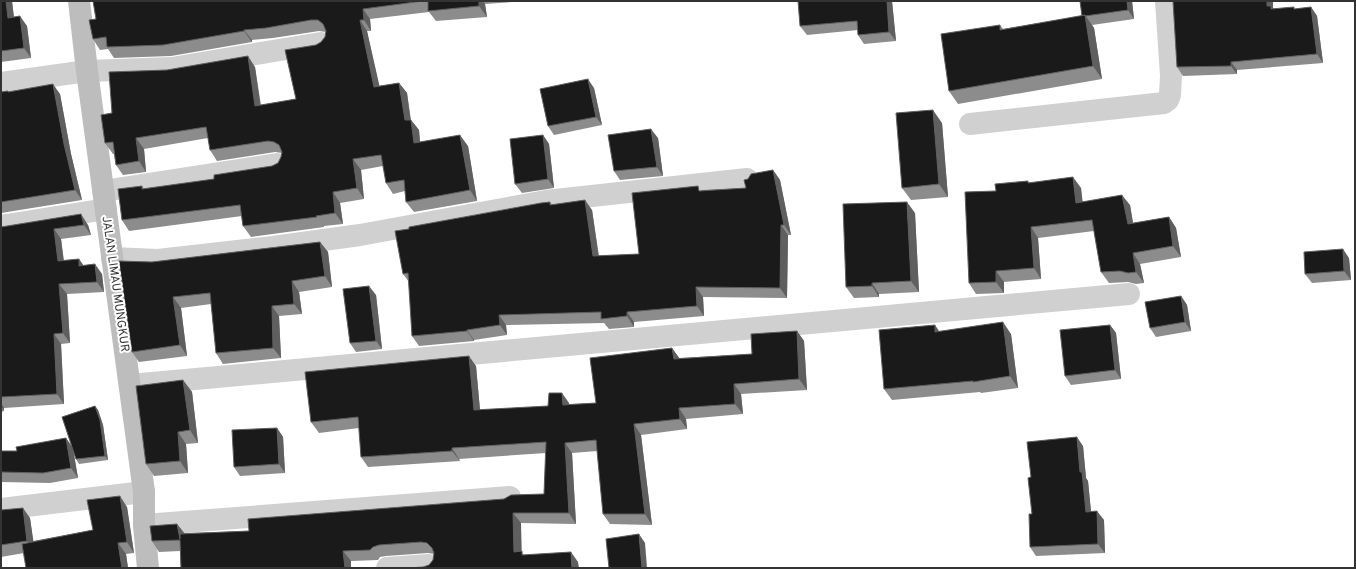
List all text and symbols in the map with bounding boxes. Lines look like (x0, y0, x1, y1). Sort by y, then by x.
street label: JALAN LIMAU MUNGKUR (98, 215, 132, 353)

